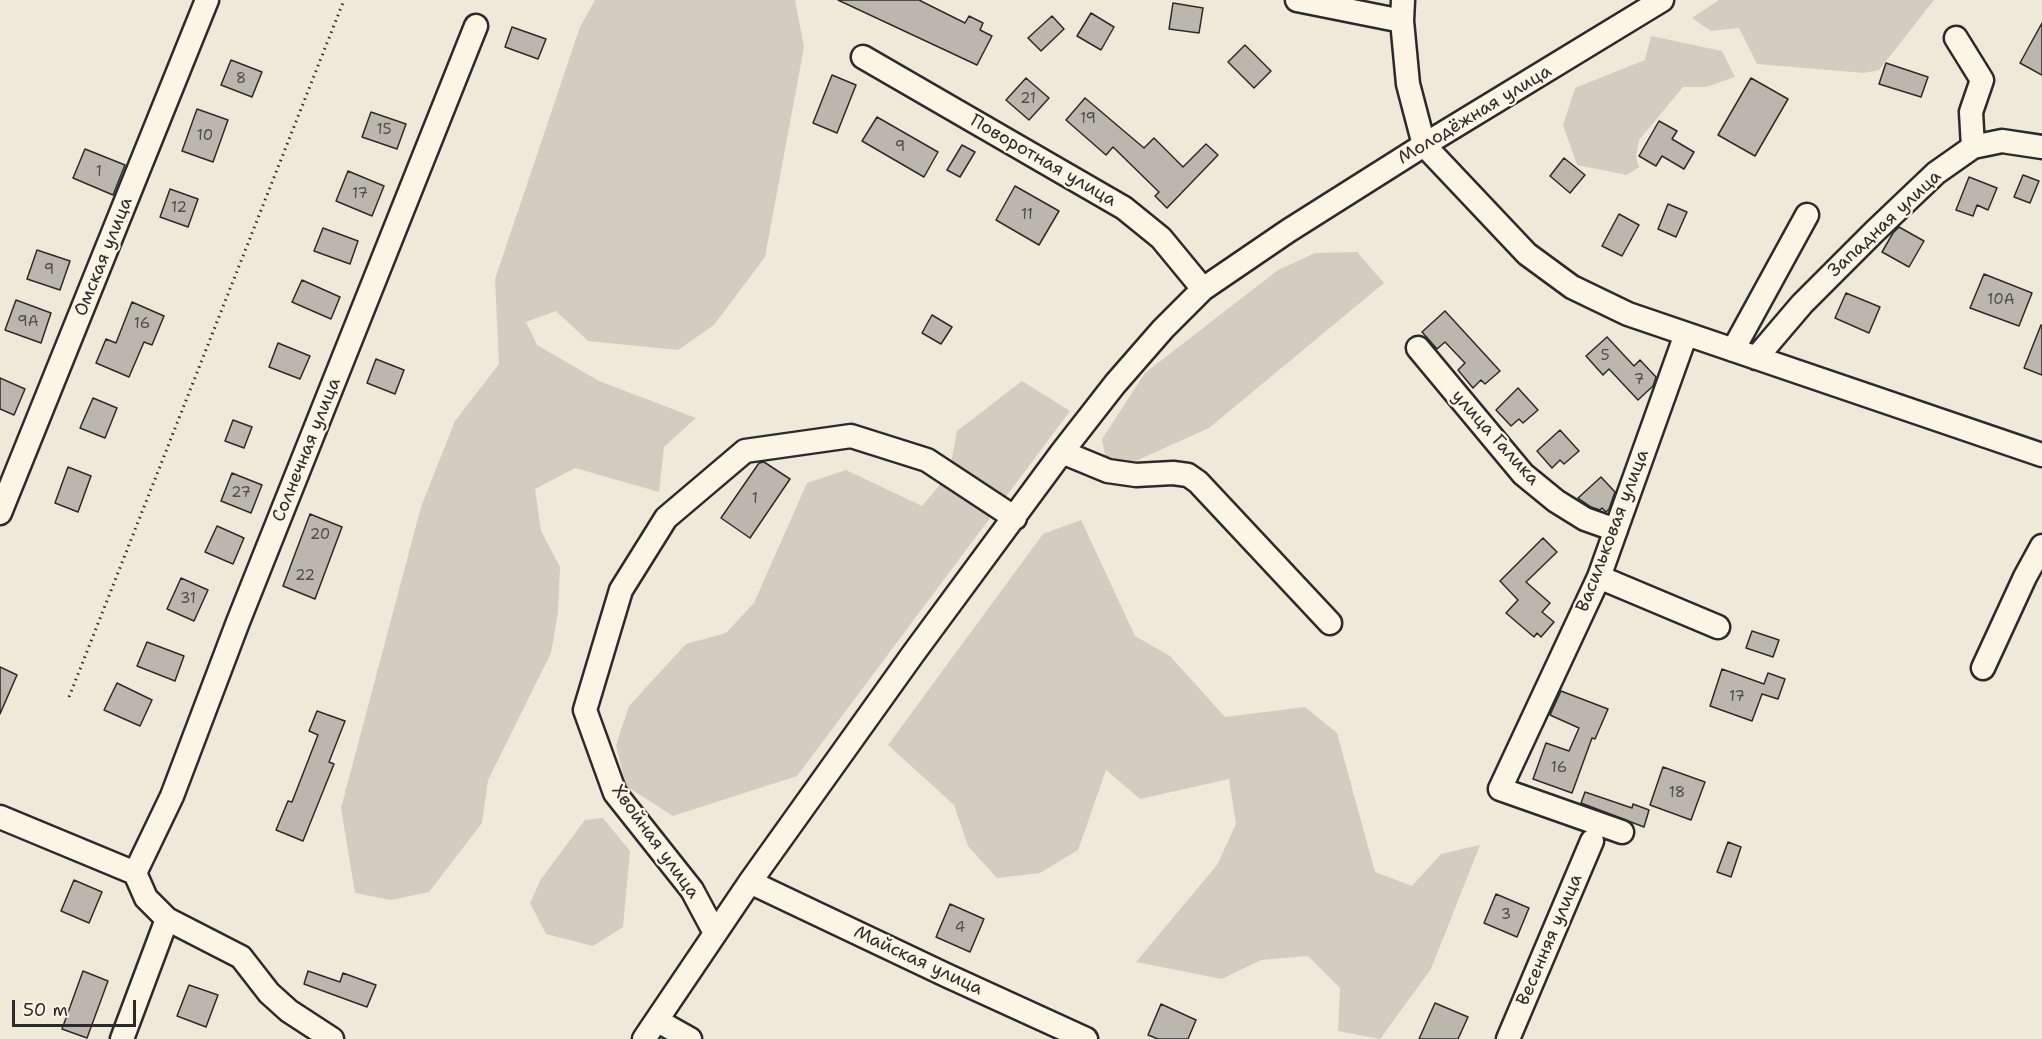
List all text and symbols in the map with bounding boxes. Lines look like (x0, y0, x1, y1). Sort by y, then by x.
street label: Молодёжная улица (1394, 61, 1556, 169)
house number: 8 (236, 70, 246, 88)
house number: 21 (1020, 90, 1036, 108)
street label: Поворотная улица (966, 110, 1120, 212)
house number: 19 (1080, 110, 1096, 128)
house number: 15 (376, 121, 392, 139)
house number: 10 (197, 127, 213, 145)
house number: 9 (895, 138, 905, 156)
house number: 1 (96, 163, 102, 181)
street label: Западная улица (1824, 166, 1946, 282)
house number: 17 (352, 185, 368, 203)
street label: Омская улица (70, 194, 138, 320)
house number: 12 (171, 199, 187, 217)
house number: 11 (1021, 206, 1033, 224)
house number: 9 (44, 261, 54, 279)
house number: 10А (1987, 291, 2015, 309)
house number: 9А (17, 313, 39, 331)
house number: 16 (134, 315, 150, 333)
house number: 5 (1600, 347, 1610, 365)
house number: 7 (1634, 371, 1644, 389)
street label: Солнечная улица (268, 375, 346, 525)
street label: улица Галика (1447, 386, 1543, 490)
street label: Васильковая улица (1572, 447, 1654, 615)
house number: 27 (231, 484, 251, 502)
house number: 1 (752, 490, 758, 508)
house number: 20 (310, 526, 330, 544)
house number: 22 (295, 567, 315, 585)
house number: 31 (180, 590, 196, 608)
house number: 17 (1729, 688, 1745, 706)
house number: 16 (1551, 759, 1567, 777)
street label: Хвойная улица (606, 781, 704, 903)
house number: 18 (1669, 784, 1685, 802)
street label: Весенняя улица (1513, 871, 1587, 1009)
house number: 3 (1501, 906, 1511, 924)
house number: 4 (955, 919, 965, 937)
street label: Майская улица (850, 922, 986, 1000)
scale bar (15, 988, 140, 1026)
text: 50 m (23, 998, 68, 1022)

